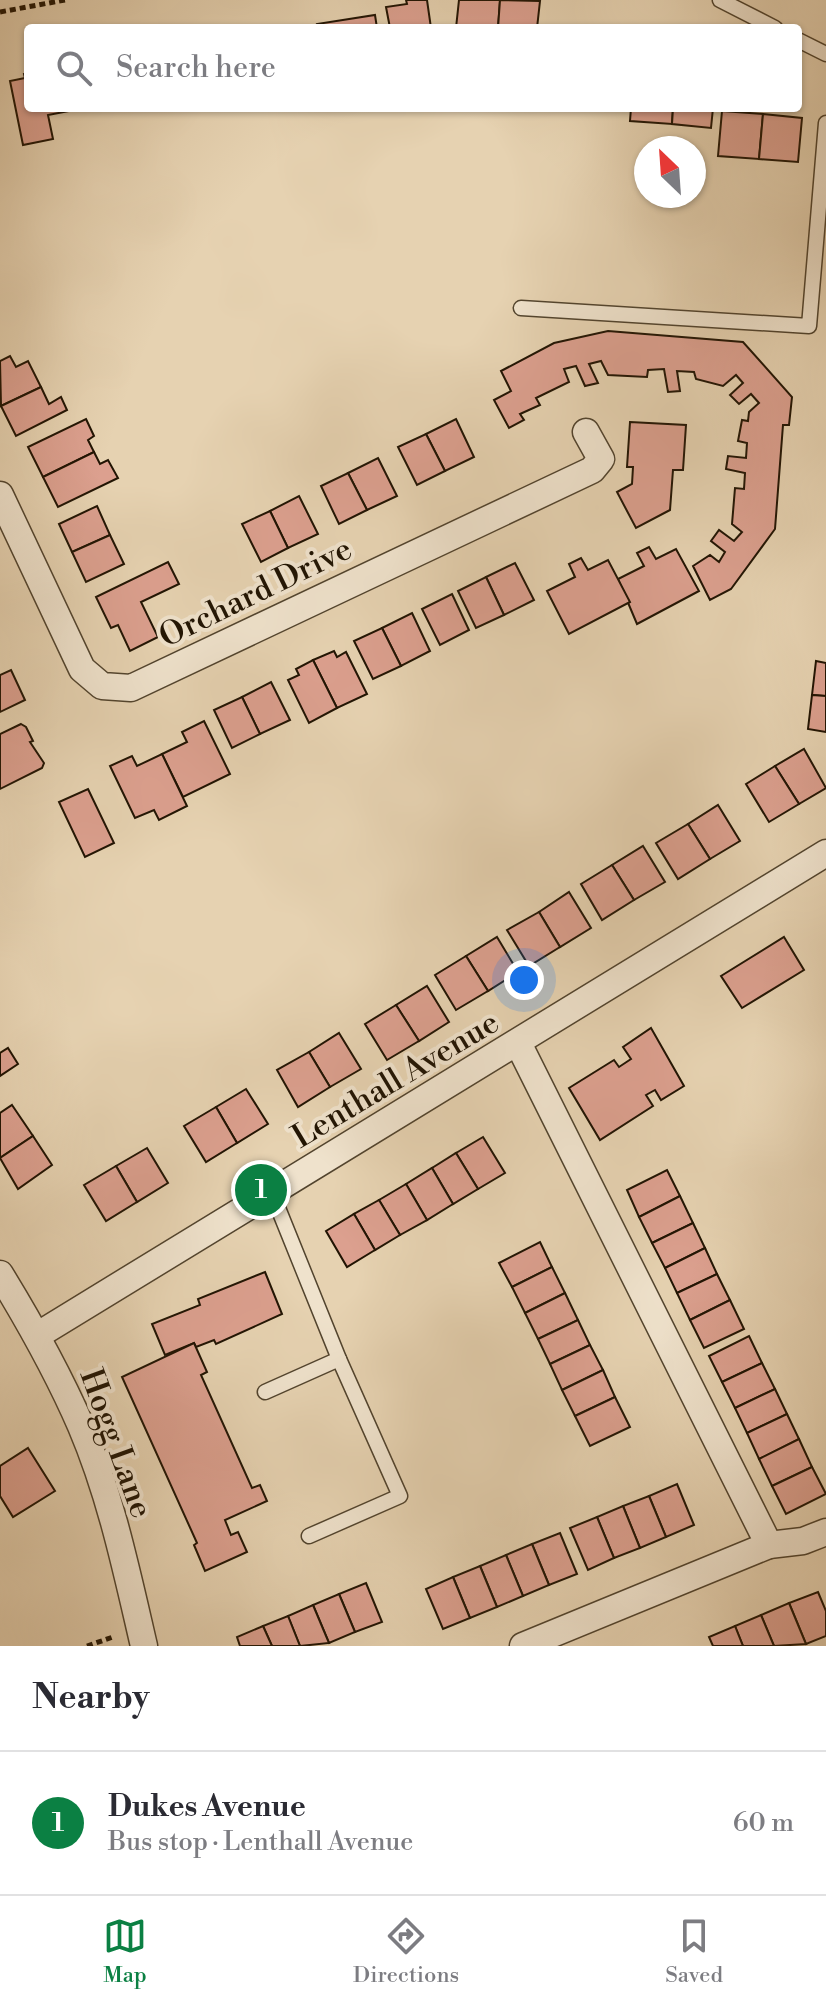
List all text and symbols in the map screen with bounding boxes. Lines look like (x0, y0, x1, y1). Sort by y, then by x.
search box (24, 24, 802, 112)
icon: search (52, 46, 96, 90)
text: Search here (116, 49, 276, 87)
north arrow (634, 136, 706, 208)
street label: Orchard Drive (153, 529, 358, 657)
your location (504, 960, 544, 1000)
street label: Lenthall Avenue (285, 1002, 506, 1157)
pin: 1 (235, 1160, 287, 1220)
street label: Hogg Lane (71, 1363, 162, 1523)
text: Nearby (32, 1677, 150, 1719)
text: Dukes Avenue (108, 1788, 306, 1826)
text: 1 (52, 1807, 64, 1839)
text: 60 m (733, 1807, 794, 1839)
text: Bus stop · Lenthall Avenue (108, 1826, 413, 1858)
tab: Map (103, 1914, 147, 1989)
tab: Directions (353, 1914, 459, 1989)
tab: Saved (665, 1914, 723, 1989)

